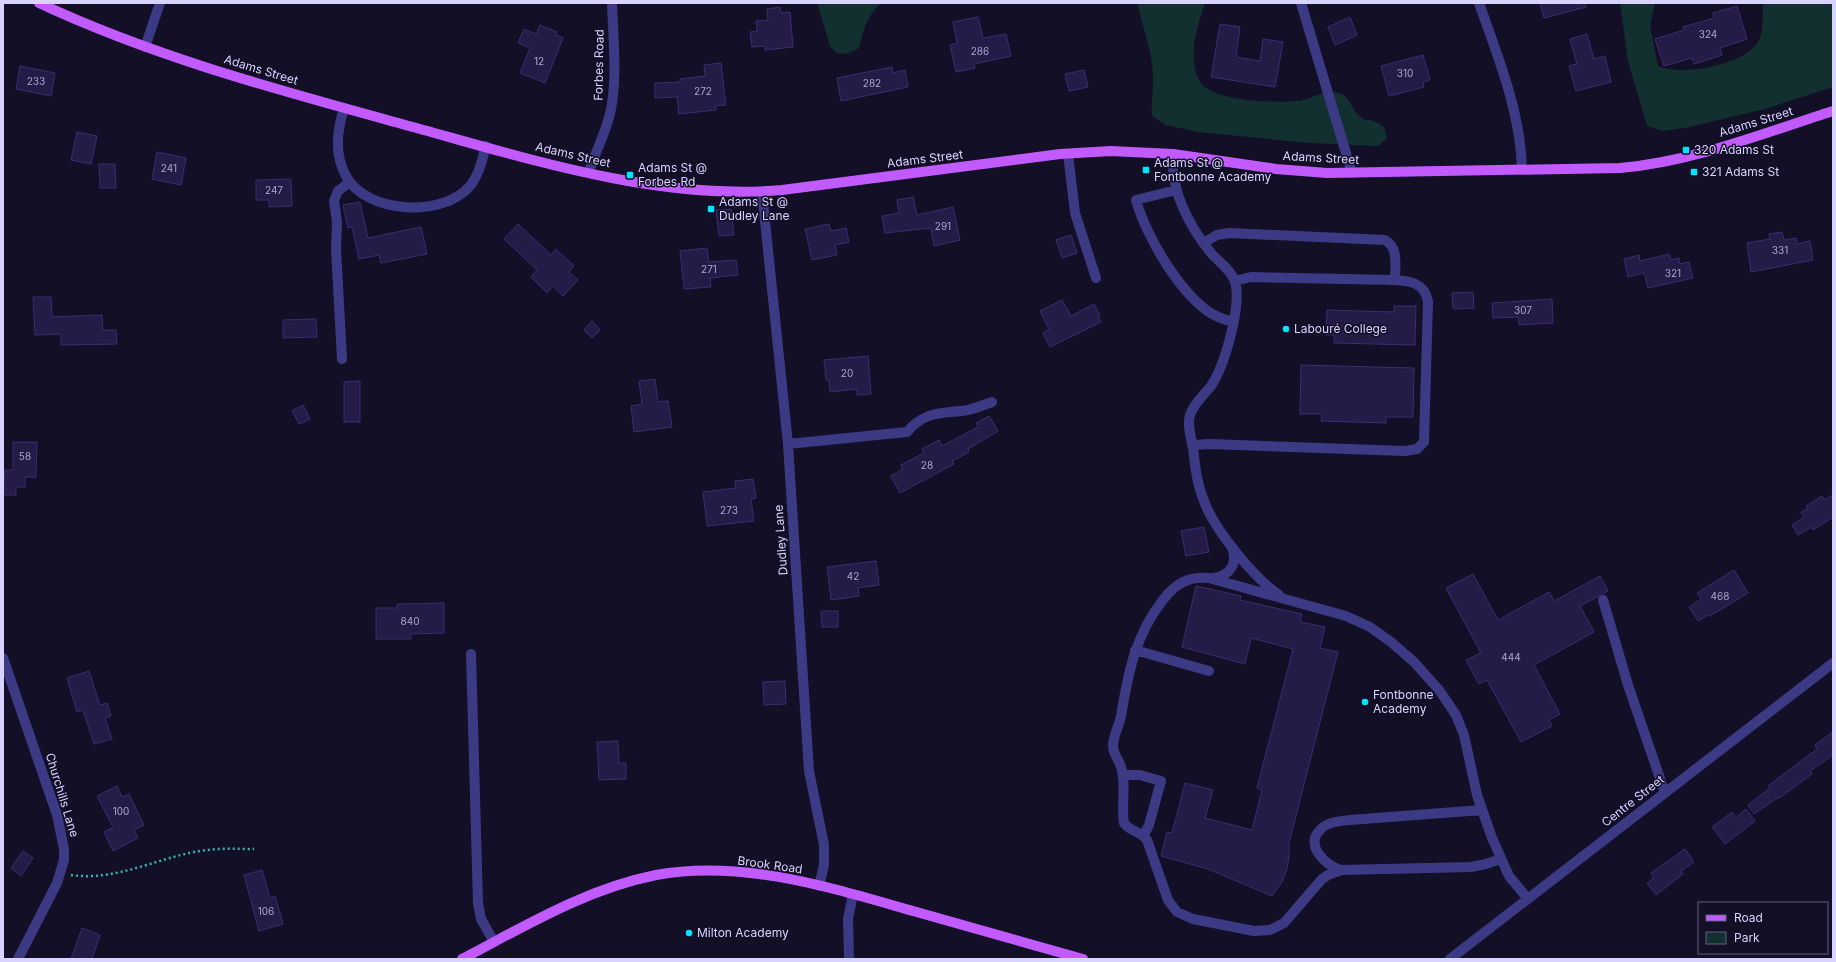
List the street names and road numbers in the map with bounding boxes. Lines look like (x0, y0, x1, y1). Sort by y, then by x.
street label: Forbes Road (590, 29, 607, 101)
street label: Adams Street (222, 51, 300, 88)
street label: Adams Street (1717, 103, 1795, 140)
street label: Adams Street (534, 139, 612, 170)
street label: Adams Street (886, 146, 964, 171)
street label: Adams Street (1282, 148, 1360, 167)
street label: Dudley Lane (771, 504, 790, 576)
street label: Churchills Lane (43, 751, 82, 839)
street label: Centre Street (1598, 771, 1667, 830)
street label: Brook Road (737, 853, 804, 876)

